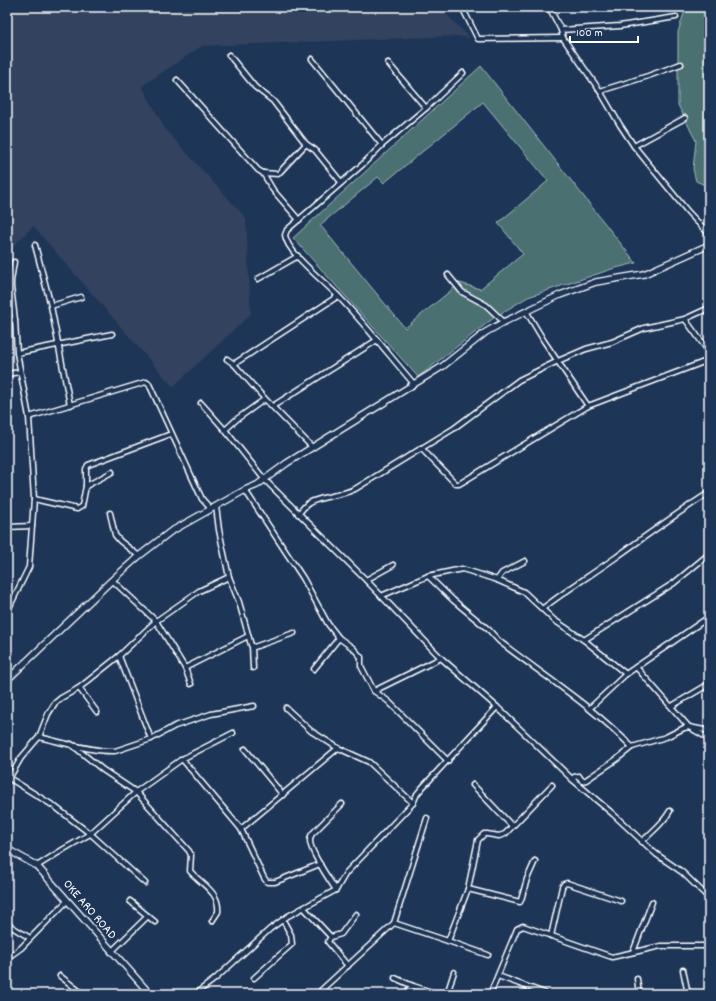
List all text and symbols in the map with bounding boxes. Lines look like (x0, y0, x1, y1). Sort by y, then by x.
scale bar (570, 18, 638, 44)
text: 100 m (576, 25, 603, 42)
street label: OKE ARO ROAD (58, 876, 121, 944)

